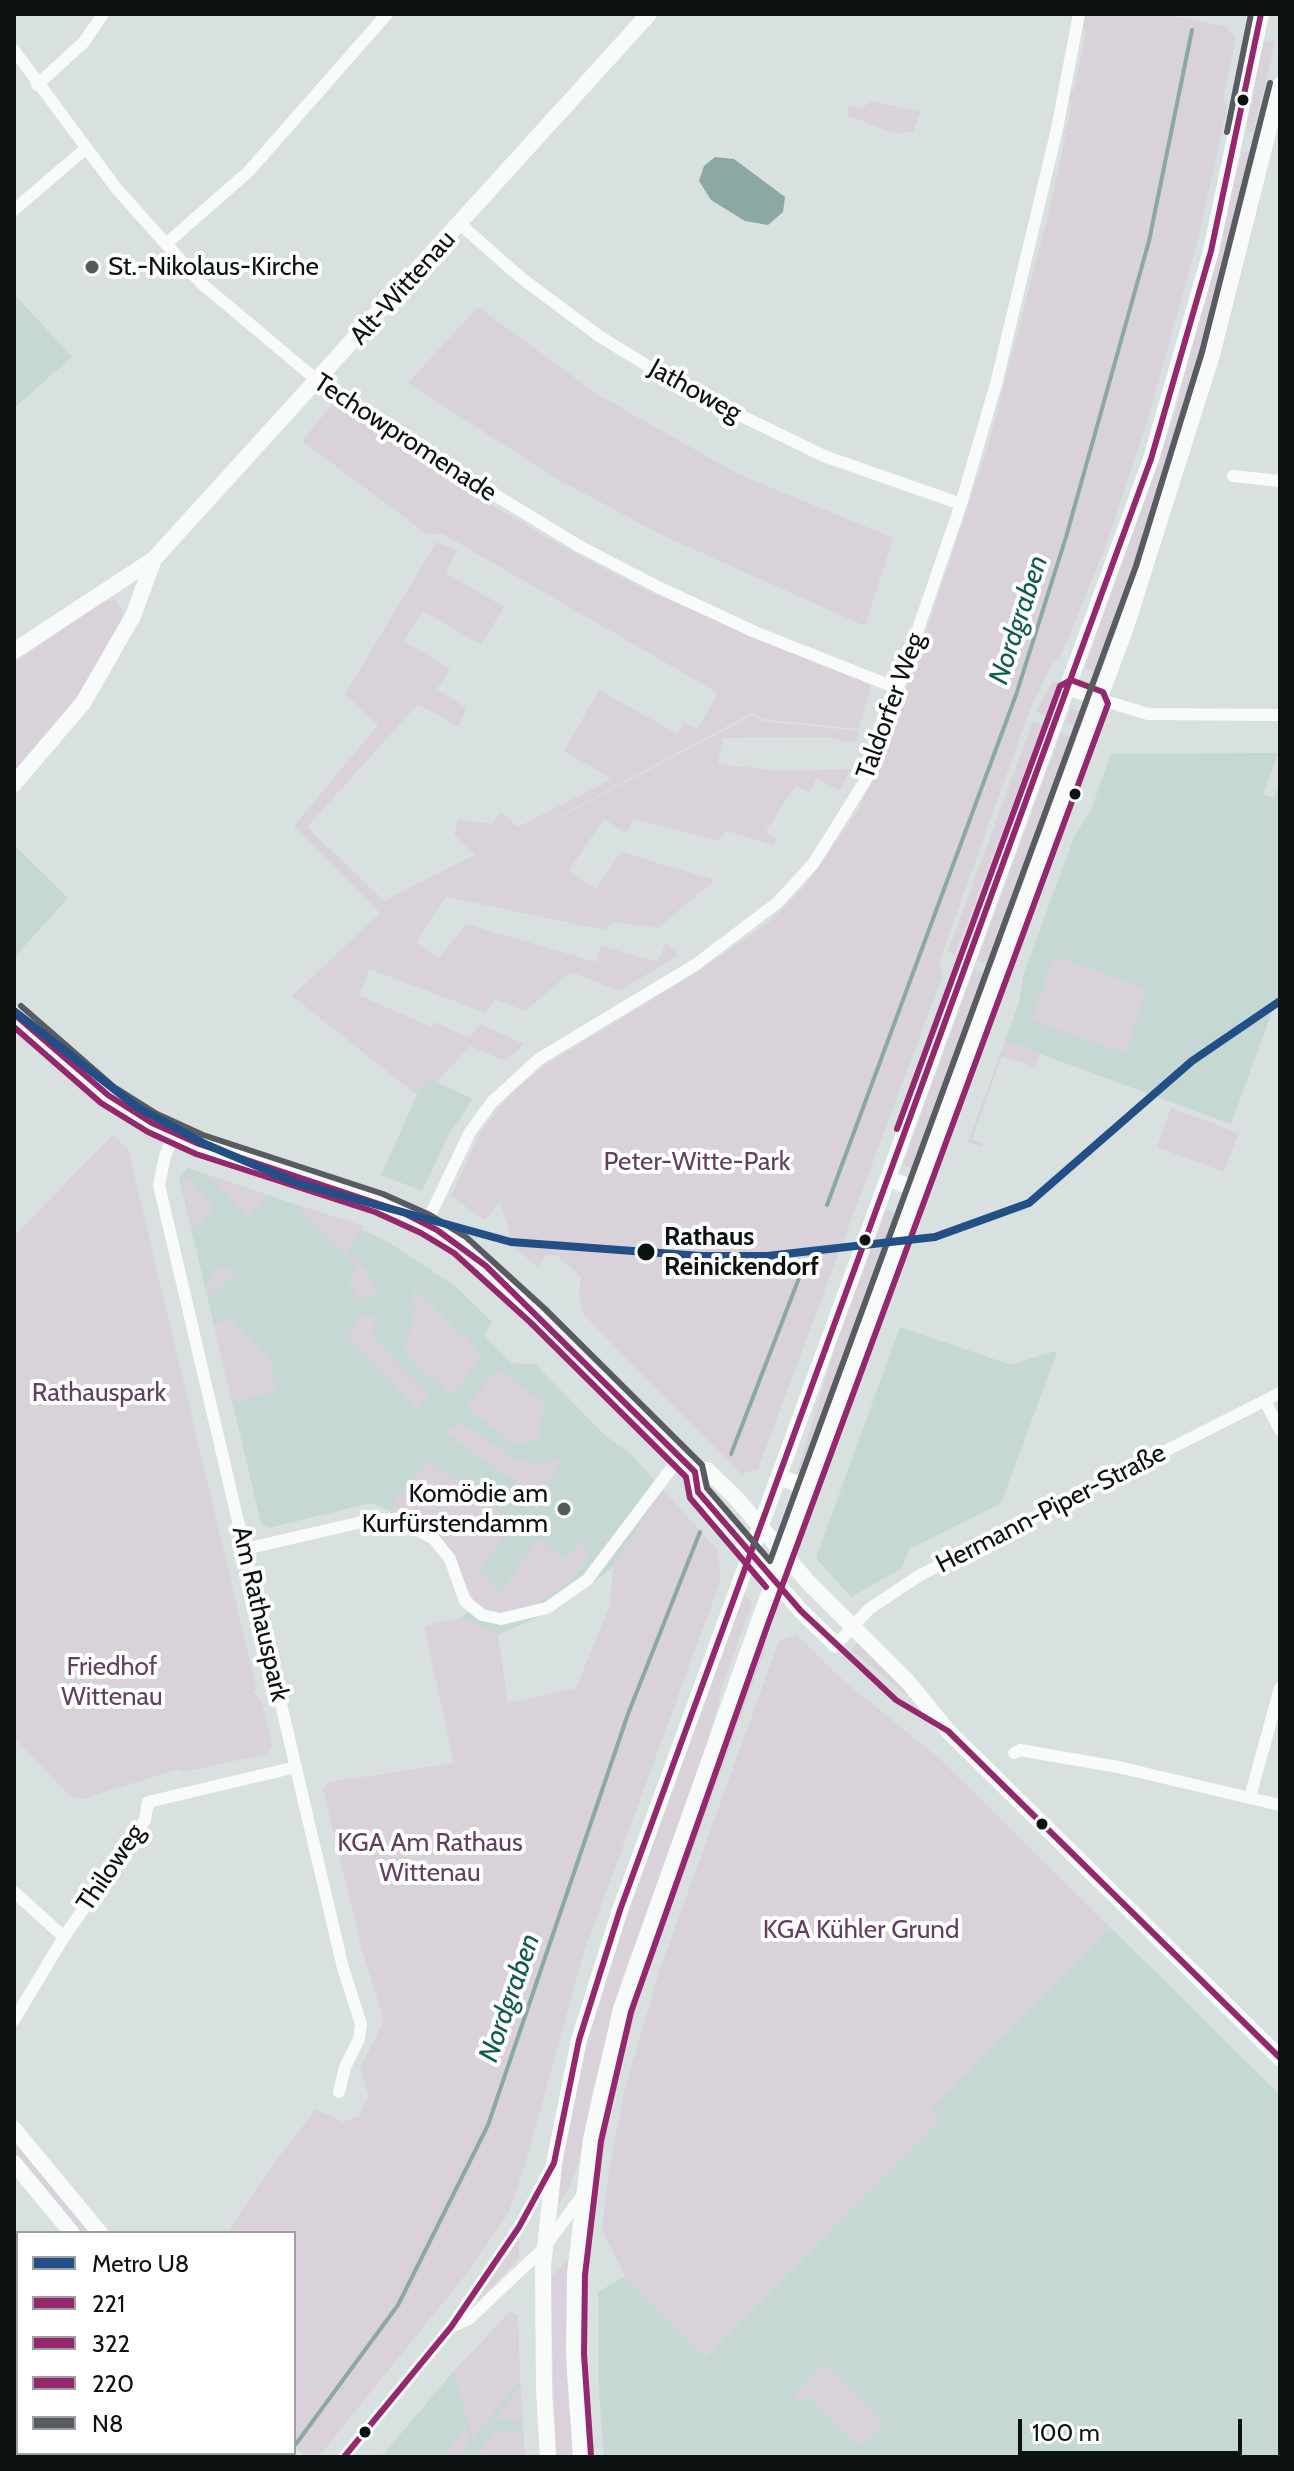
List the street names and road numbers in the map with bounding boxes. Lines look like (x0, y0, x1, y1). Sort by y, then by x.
street label: Alt-Wittenau (344, 225, 462, 351)
street label: Jathoweg (643, 353, 747, 429)
street label: Techowpromenade (308, 367, 502, 509)
street label: Taldorfer Weg (850, 629, 932, 783)
street label: Hermann-Piper-Straße (931, 1438, 1171, 1580)
street label: Am Rathauspark (225, 1523, 295, 1705)
street label: Thiloweg (71, 1818, 151, 1918)

